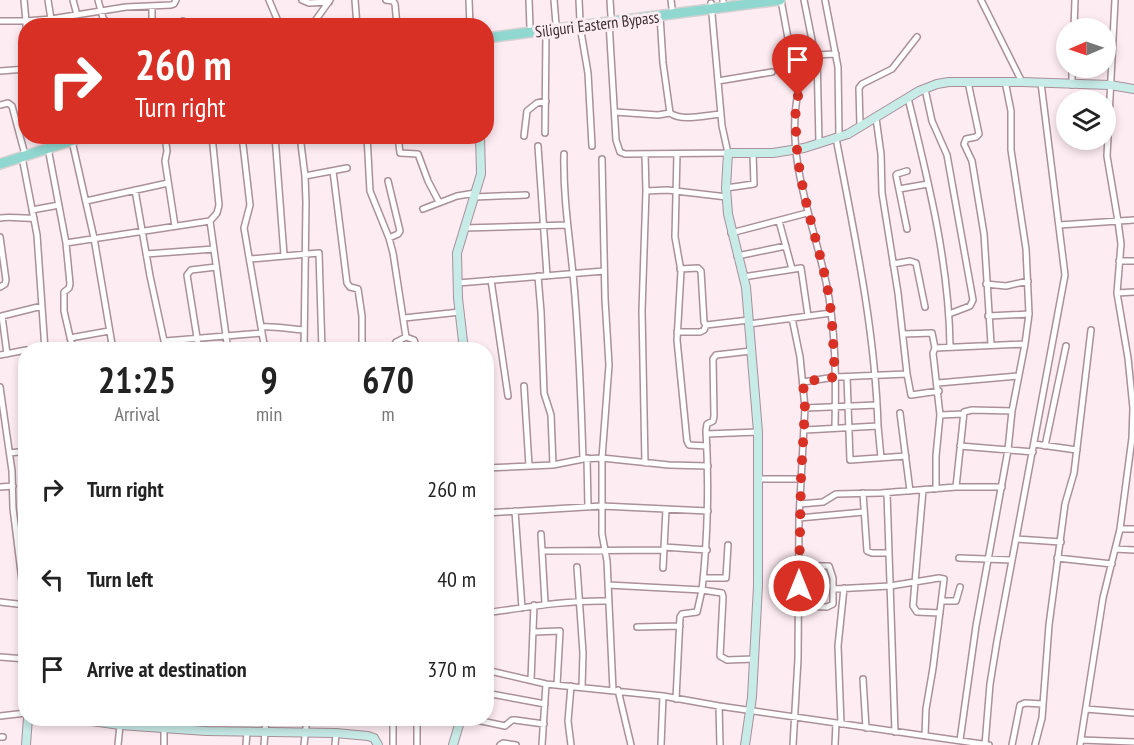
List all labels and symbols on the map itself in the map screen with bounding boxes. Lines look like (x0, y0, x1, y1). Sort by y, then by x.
street label: Siliguri Eastern Bypass (534, 6, 660, 42)
north arrow (1056, 18, 1116, 78)
pin (772, 34, 823, 96)
position arrow (767, 554, 831, 618)

